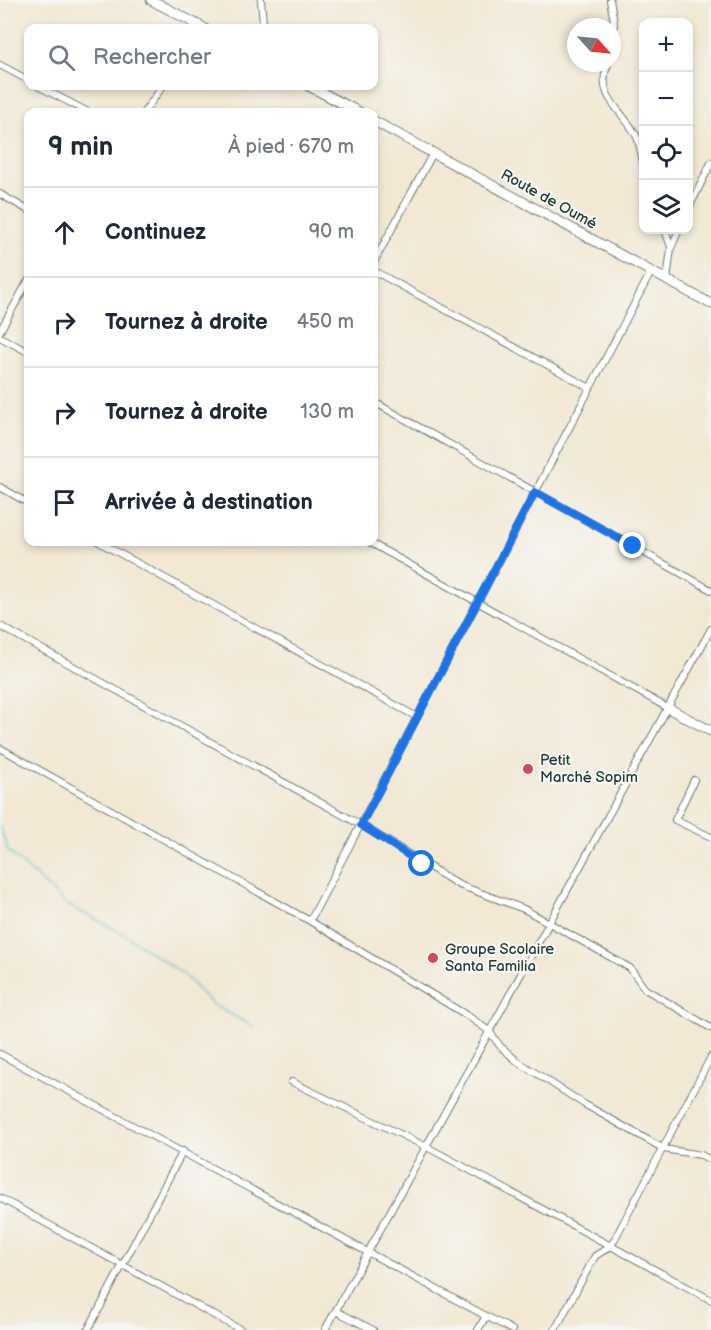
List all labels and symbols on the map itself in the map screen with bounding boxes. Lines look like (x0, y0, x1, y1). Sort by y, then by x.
north arrow (567, 18, 621, 72)
street label: Route de Oumé (497, 165, 600, 234)
route end (619, 532, 645, 558)
place label: Petit Marché Sopim (540, 751, 638, 787)
marker: Petit Marché Sopim (521, 762, 535, 776)
route start (408, 850, 434, 876)
place label: Groupe Scolaire Santa Familia (445, 940, 554, 976)
marker: Groupe Scolaire Santa Familia (426, 951, 440, 965)

